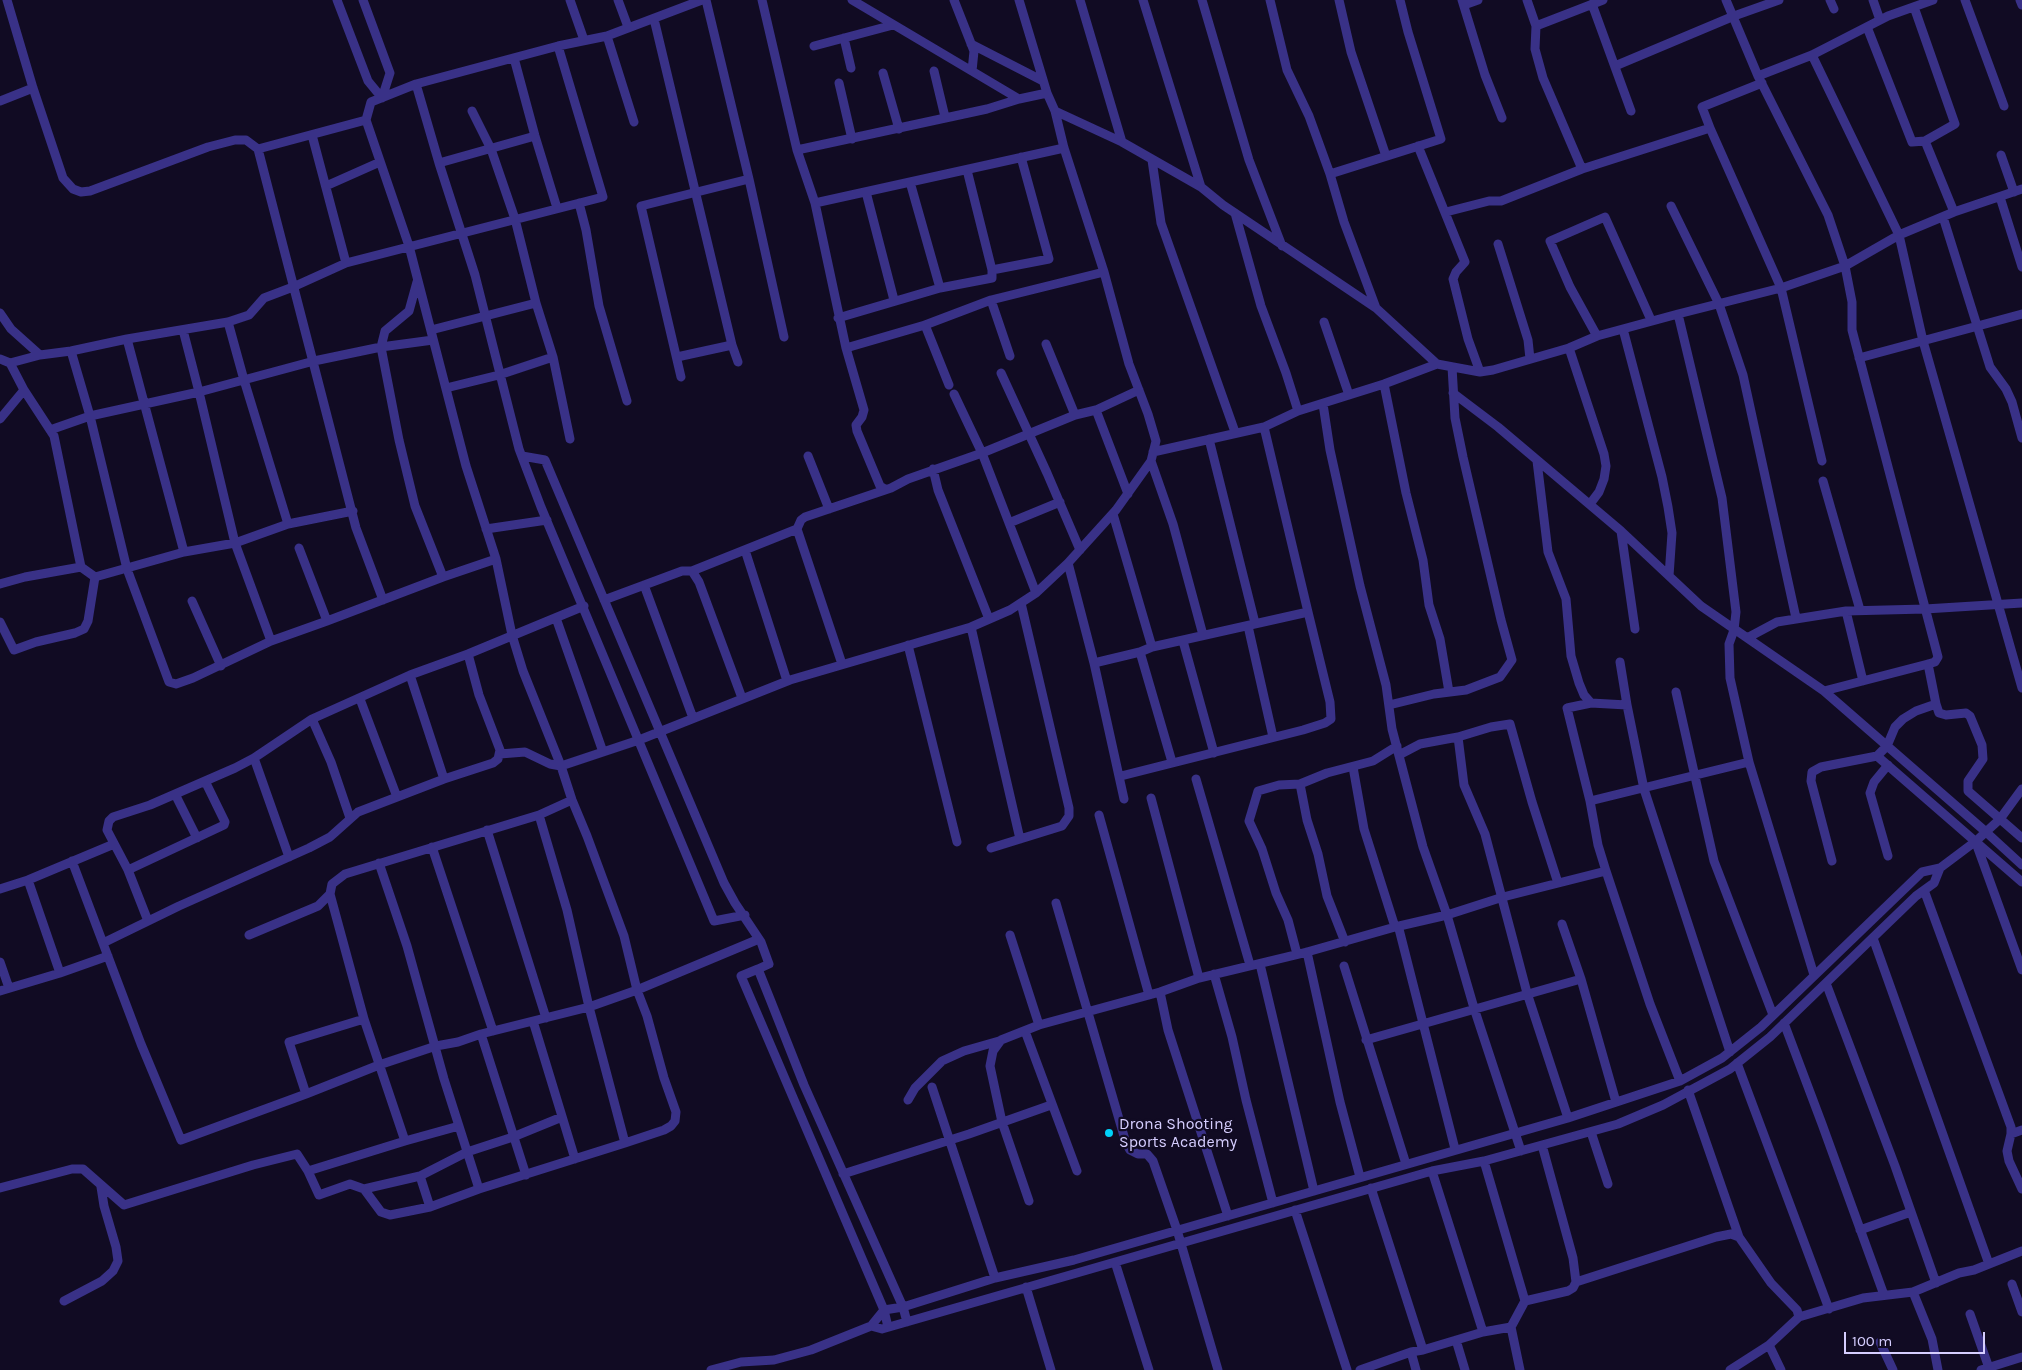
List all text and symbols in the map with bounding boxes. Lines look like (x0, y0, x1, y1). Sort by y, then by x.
place label: Drona Shooting Sports Academy (1119, 1114, 1237, 1152)
marker: Drona Shooting Sports Academy (1103, 1127, 1115, 1139)
scale bar (1847, 1322, 1988, 1354)
text: 100 m (1852, 1332, 1892, 1350)

